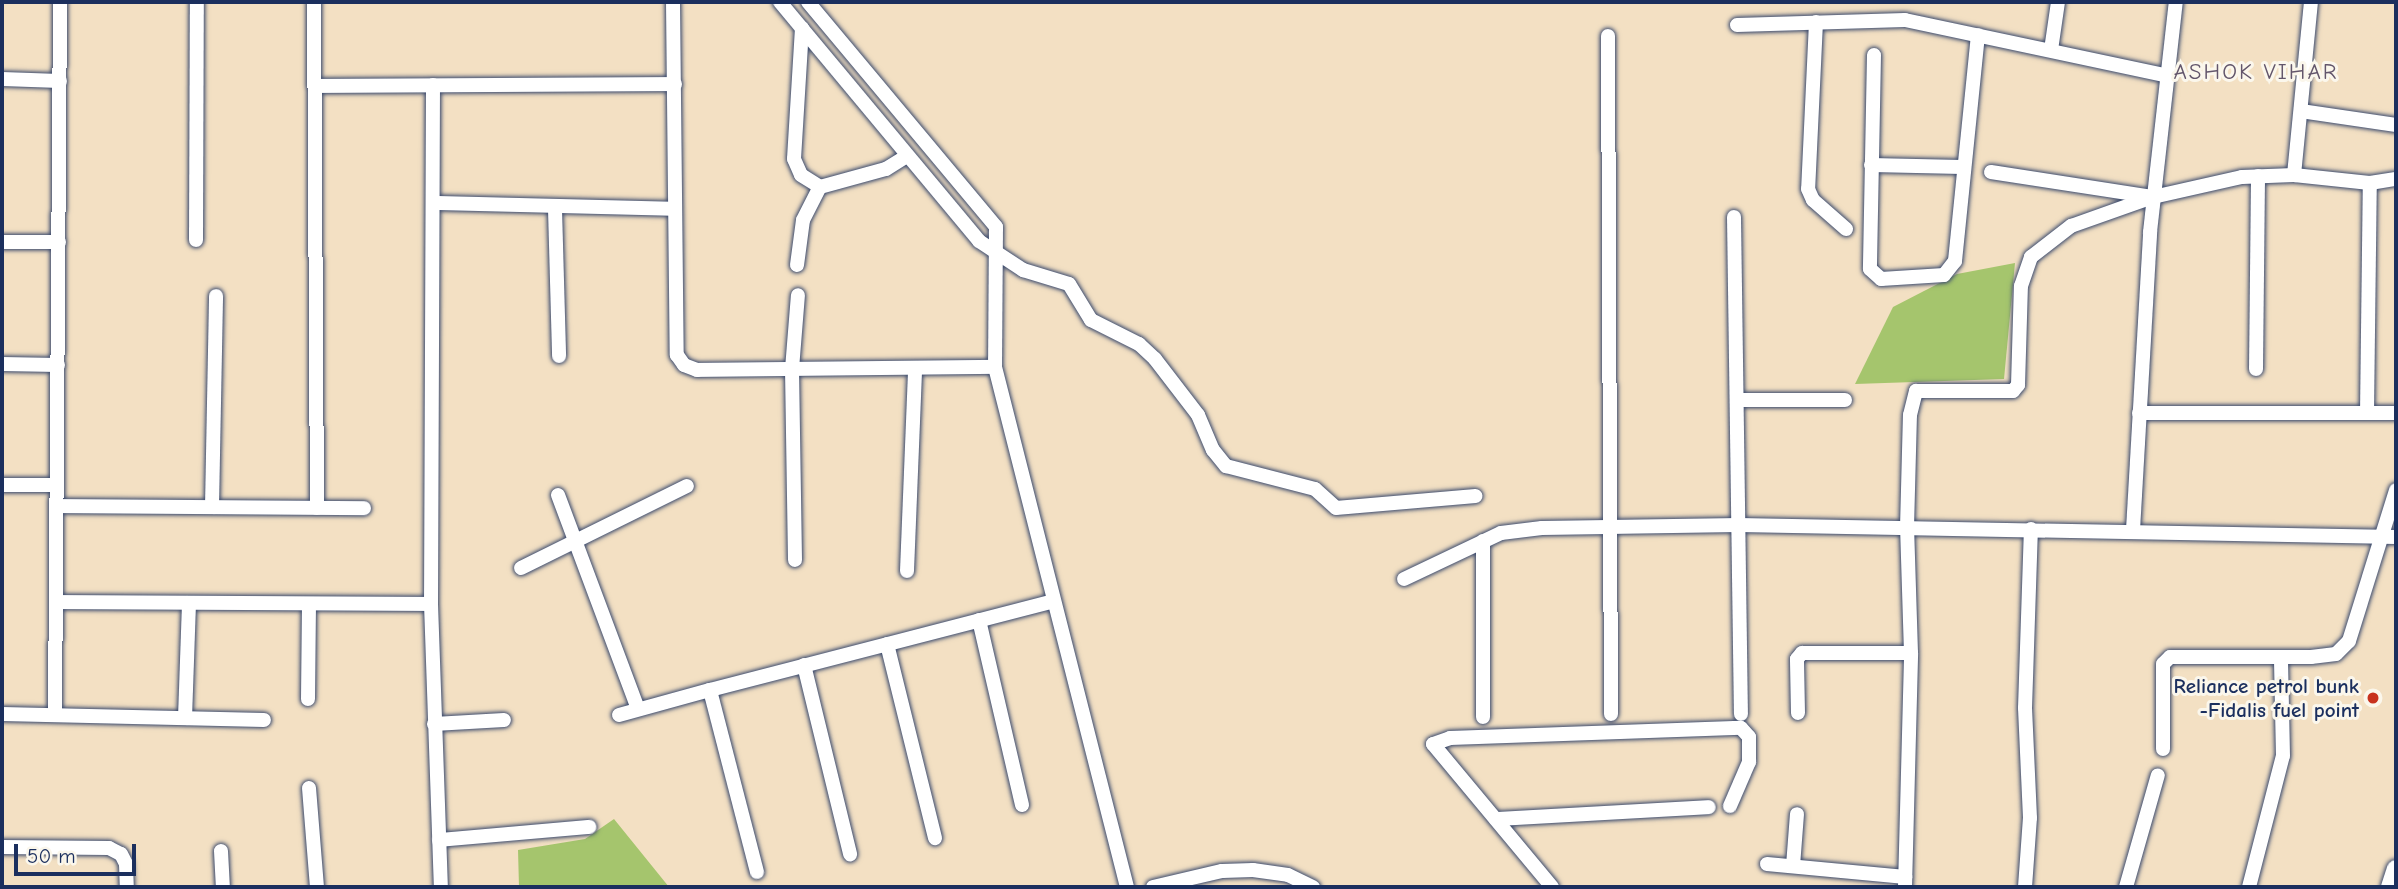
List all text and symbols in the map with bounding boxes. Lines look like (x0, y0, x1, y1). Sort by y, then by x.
district label: ASHOK VIHAR (2175, 58, 2337, 86)
place label: Reliance petrol bunk -Fidalis fuel point (2174, 673, 2359, 723)
marker: Reliance petrol bunk -Fidalis fuel point (2365, 690, 2381, 706)
scale bar (18, 830, 140, 874)
text: 50 m (27, 844, 76, 868)

